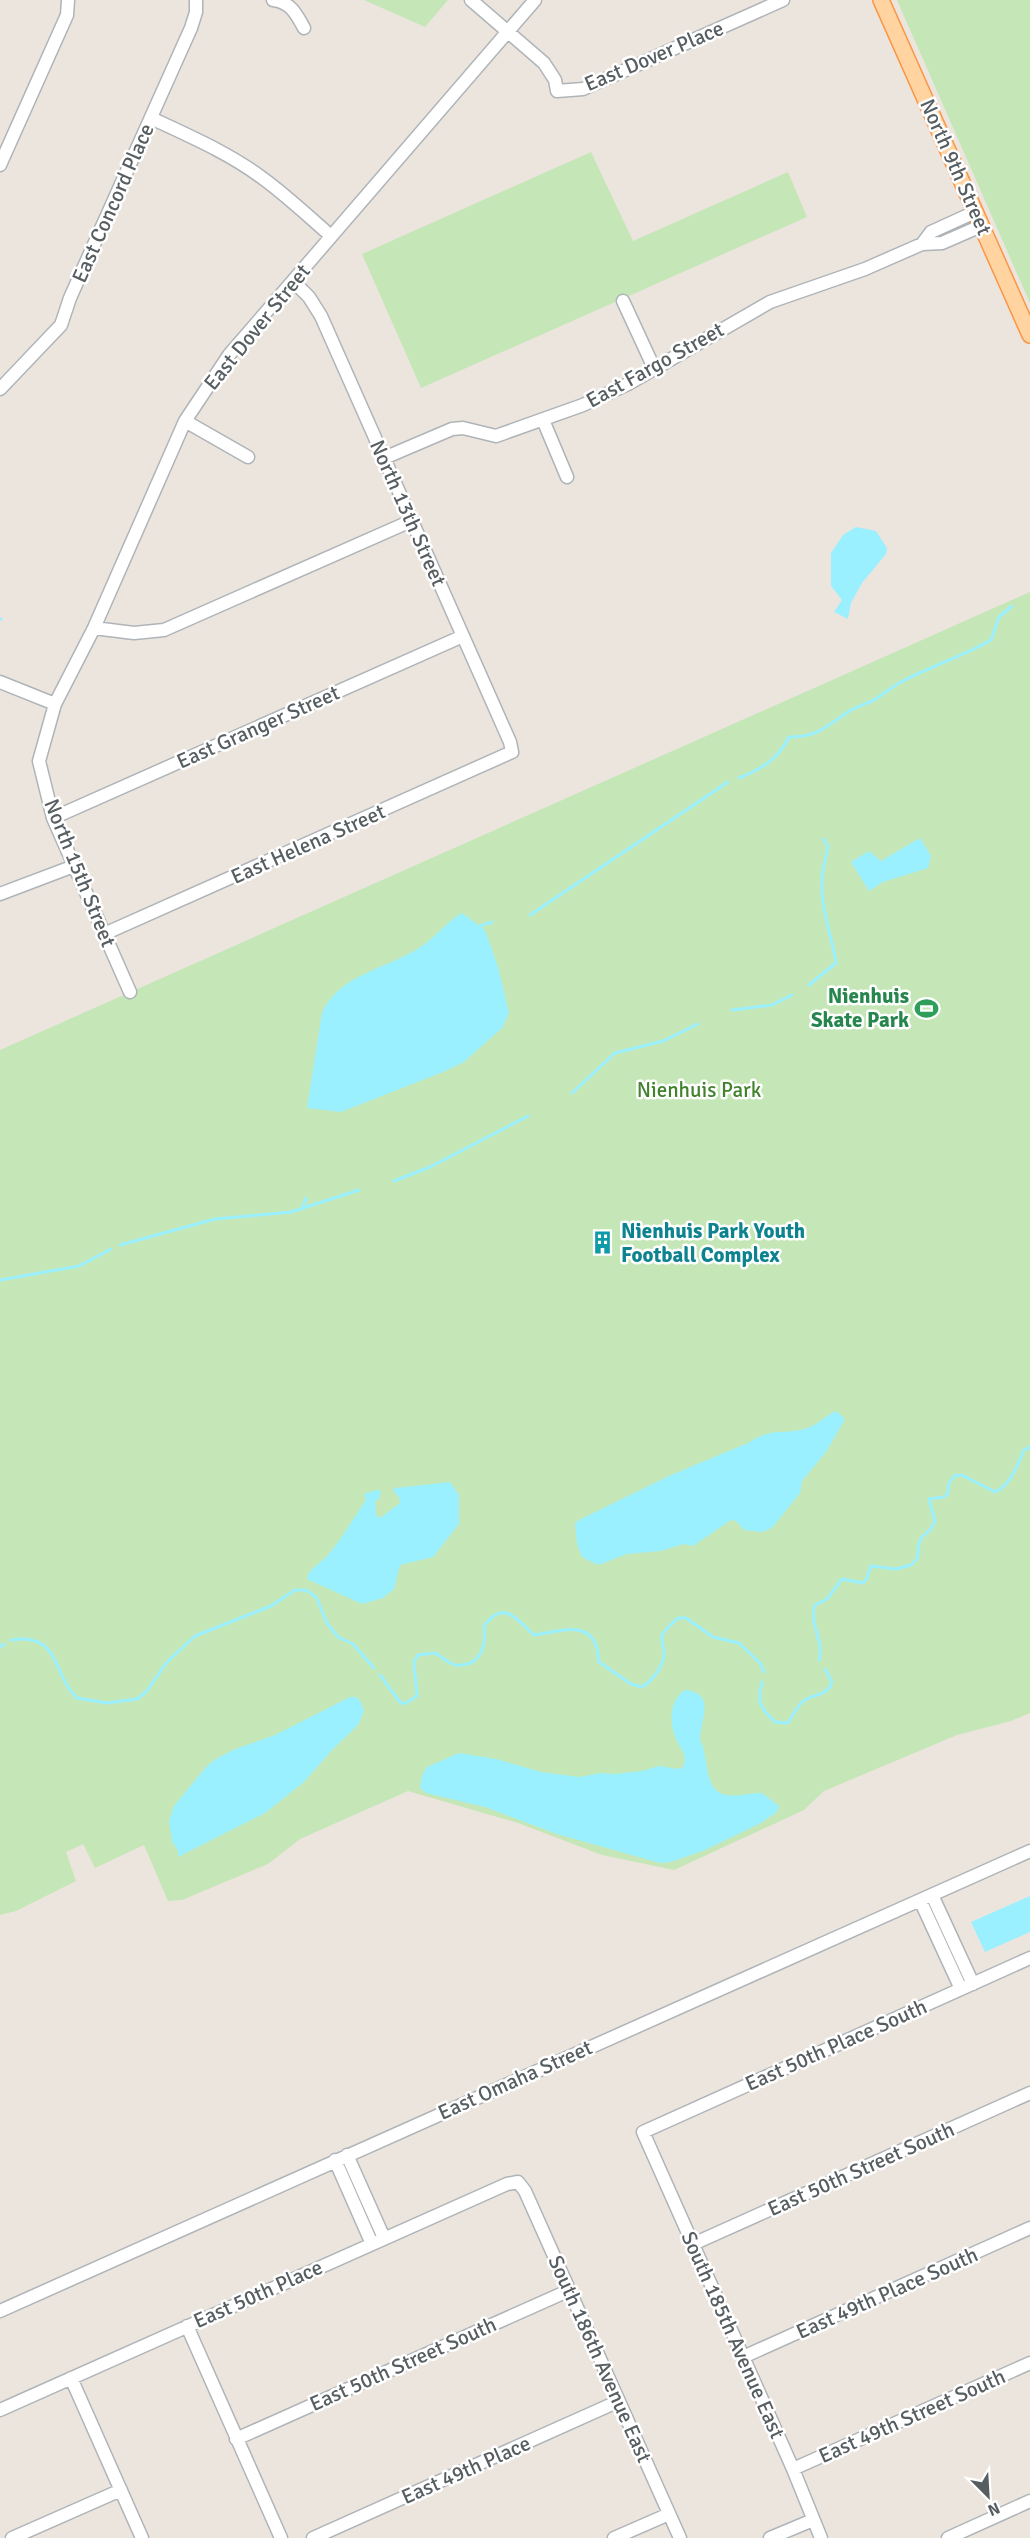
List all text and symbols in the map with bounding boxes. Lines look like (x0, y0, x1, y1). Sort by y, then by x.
street label: East Dover Place (580, 15, 728, 97)
street label: North 9th Street (914, 95, 998, 239)
street label: East Concord Place (66, 119, 160, 287)
street label: East Dover Street (198, 259, 316, 395)
street label: East Fargo Street (582, 316, 728, 414)
street label: North 13th Street (364, 436, 452, 590)
street label: East Granger Street (173, 679, 343, 775)
street label: North 15th Street (38, 795, 122, 951)
street label: East Helena Street (227, 798, 389, 890)
place label: Nienhuis Skate Park (811, 983, 909, 1033)
sports icon: Nienhuis Skate Park (914, 995, 940, 1021)
park label: Nienhuis Park (637, 1077, 762, 1103)
place label: Nienhuis Park Youth Football Complex (621, 1218, 805, 1268)
building icon: Nienhuis Park Youth Football Complex (590, 1230, 616, 1256)
street label: East 50th Place South (741, 1993, 931, 2097)
street label: East Omaha Street (434, 2034, 596, 2126)
street label: East 50th Street South (764, 2116, 958, 2222)
street label: South 185th Avenue East (676, 2227, 790, 2443)
street label: East 49th Place South (792, 2241, 982, 2345)
street label: South 186th Avenue East (543, 2251, 657, 2467)
street label: East 50th Place (189, 2254, 327, 2334)
street label: East 50th Street South (306, 2311, 500, 2417)
street label: East 49th Street South (815, 2363, 1009, 2469)
street label: East 49th Place (397, 2430, 535, 2510)
north arrow (958, 2466, 1018, 2526)
text: N (985, 2497, 1003, 2520)

